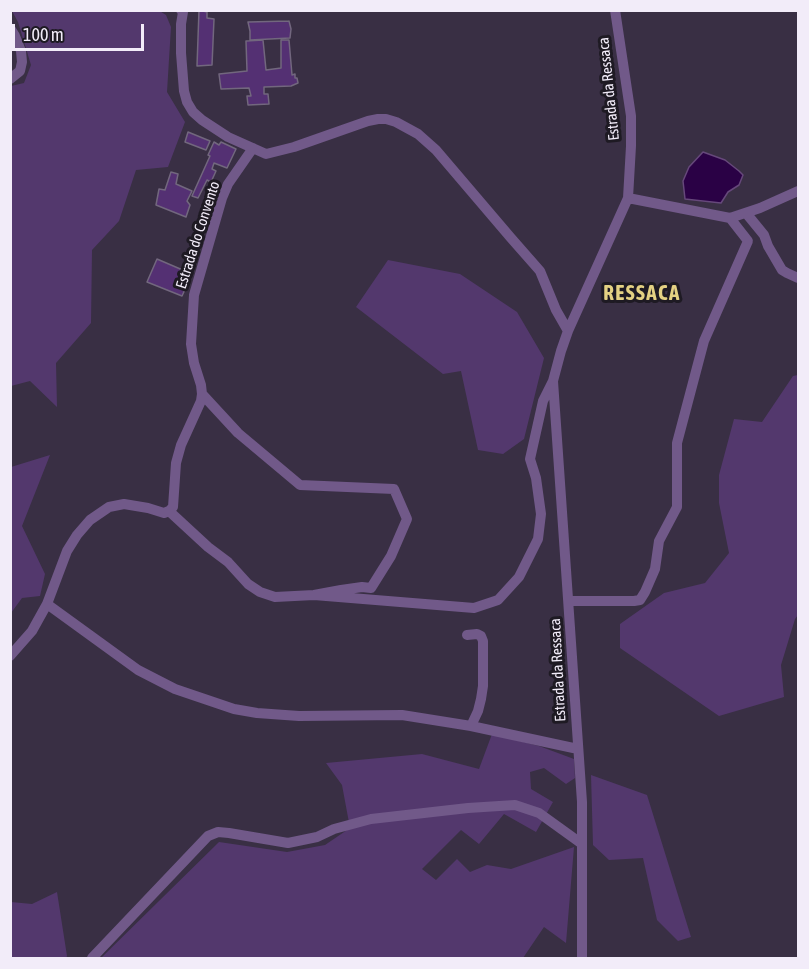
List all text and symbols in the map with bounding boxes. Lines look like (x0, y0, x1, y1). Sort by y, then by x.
scale bar (15, 12, 147, 50)
text: 100 m (23, 24, 64, 45)
street label: Estrada da Ressaca (595, 36, 623, 142)
street label: Estrada do Convento (172, 179, 224, 291)
district label: RESSACA (603, 280, 681, 306)
street label: Estrada da Ressaca (546, 618, 570, 722)

